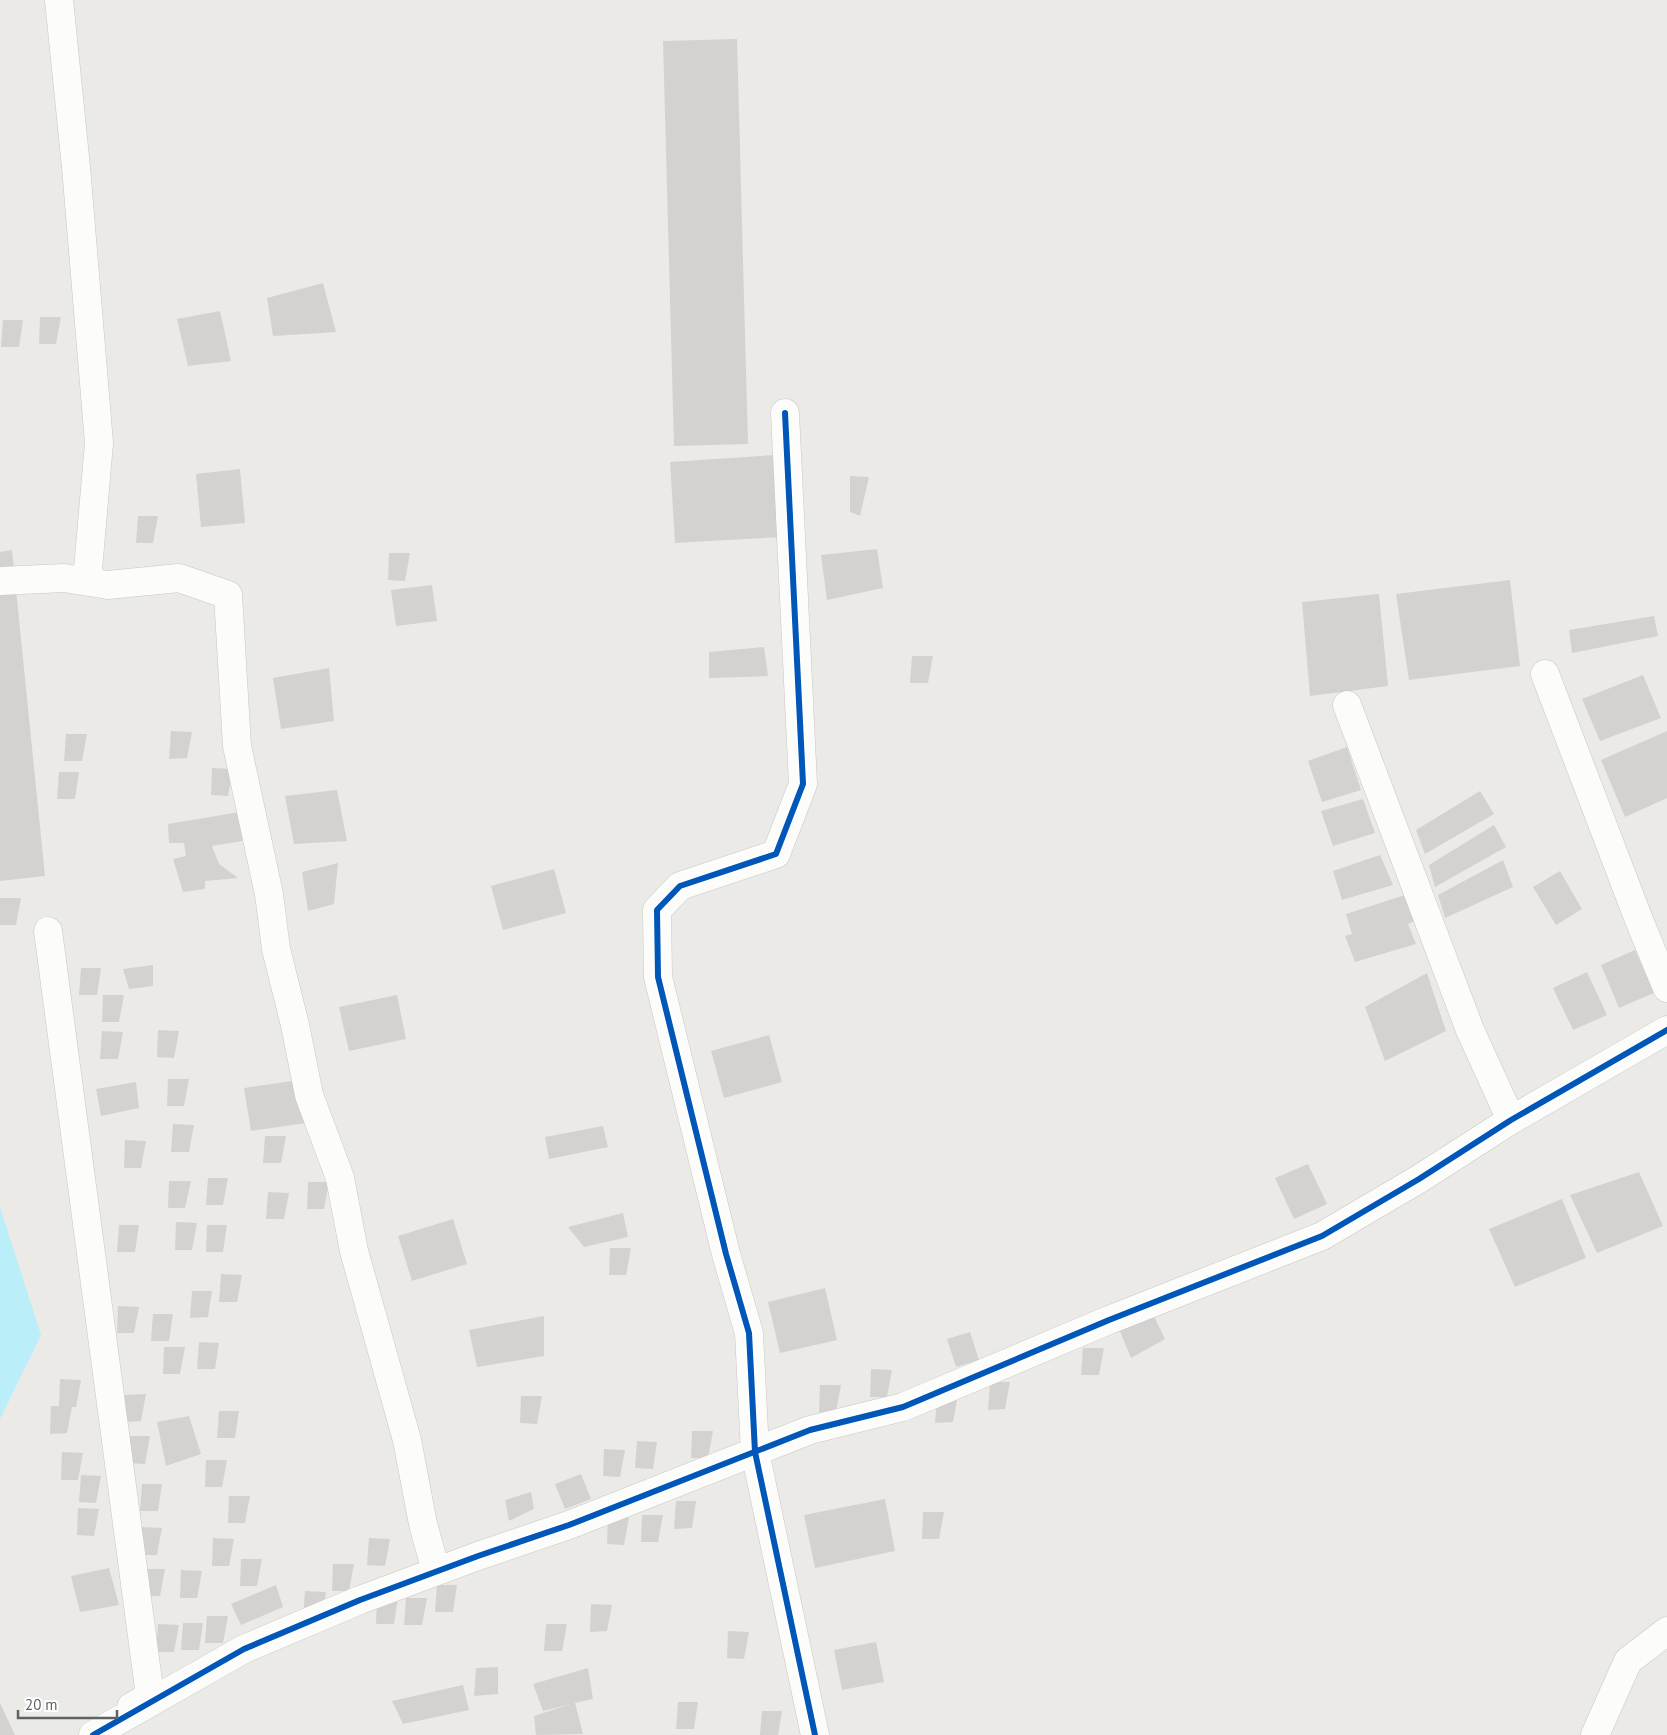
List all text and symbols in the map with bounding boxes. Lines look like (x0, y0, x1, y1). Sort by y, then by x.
scale bar (18, 1688, 116, 1720)
text: 20 m (25, 1695, 58, 1714)

